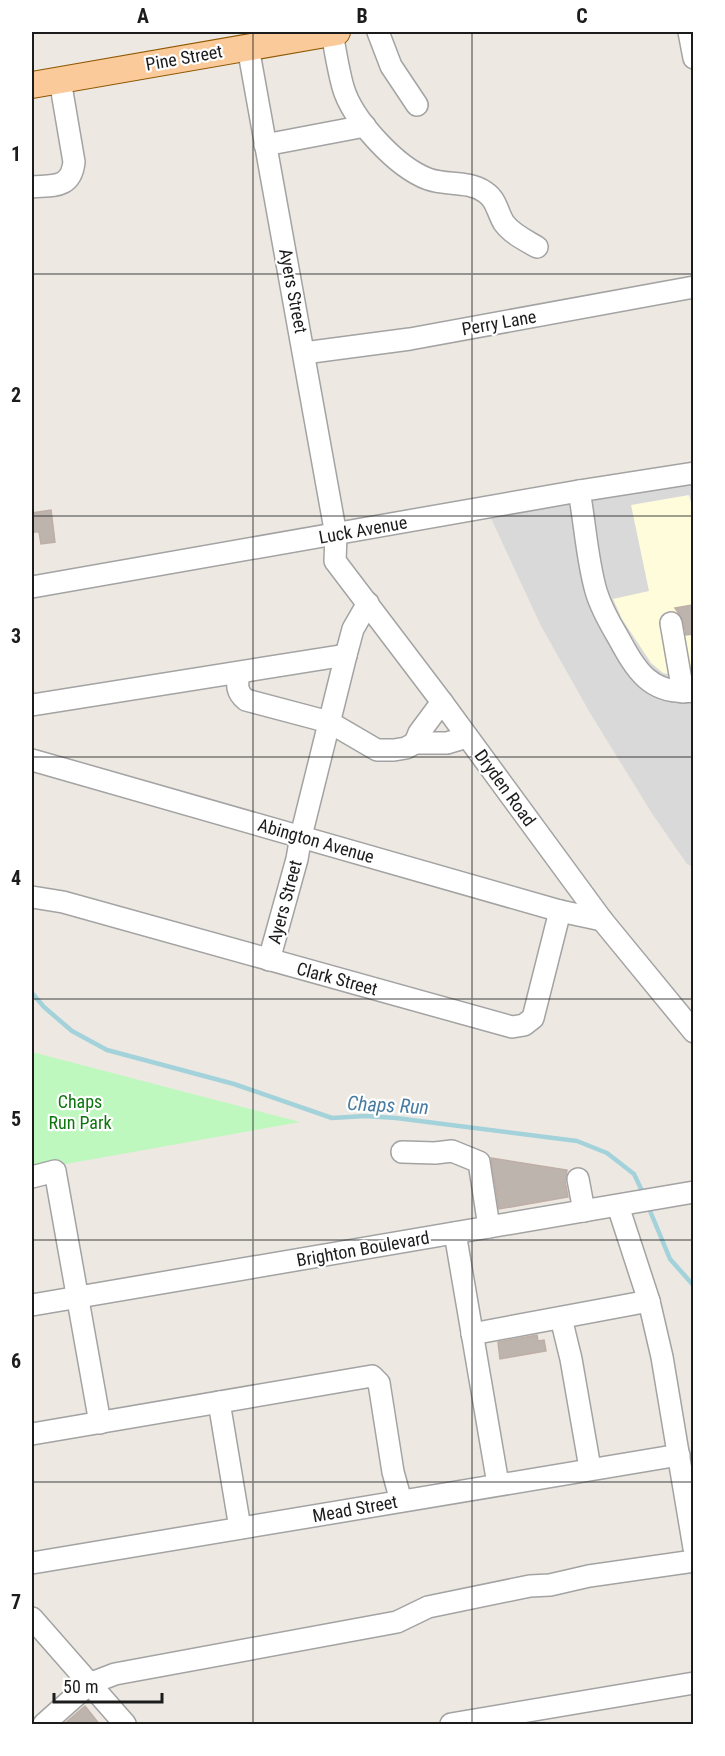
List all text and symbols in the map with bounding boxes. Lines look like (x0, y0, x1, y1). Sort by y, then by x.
text: A (137, 4, 149, 28)
text: B (356, 4, 368, 28)
text: C (576, 4, 588, 28)
street label: Pine Street (144, 40, 224, 75)
text: 1 (11, 142, 21, 166)
street label: Ayers Street (275, 247, 312, 335)
street label: Perry Lane (460, 306, 538, 339)
text: 2 (11, 383, 21, 407)
street label: Luck Avenue (317, 511, 409, 548)
text: 3 (11, 624, 21, 648)
street label: Dryden Road (471, 745, 540, 830)
street label: Abington Avenue (256, 814, 377, 867)
street label: Ayers Street (263, 858, 306, 946)
text: 4 (11, 866, 21, 890)
street label: Clark Street (294, 958, 380, 999)
park label: Chaps Run Park (48, 1091, 112, 1133)
water label: Chaps Run (347, 1091, 429, 1119)
text: 5 (11, 1107, 21, 1131)
street label: Brighton Boulevard (295, 1226, 431, 1271)
text: 6 (11, 1349, 21, 1373)
street label: Mead Street (311, 1491, 399, 1526)
text: 7 (11, 1590, 21, 1614)
scale bar (54, 1666, 162, 1704)
text: 50 m (63, 1676, 98, 1697)

